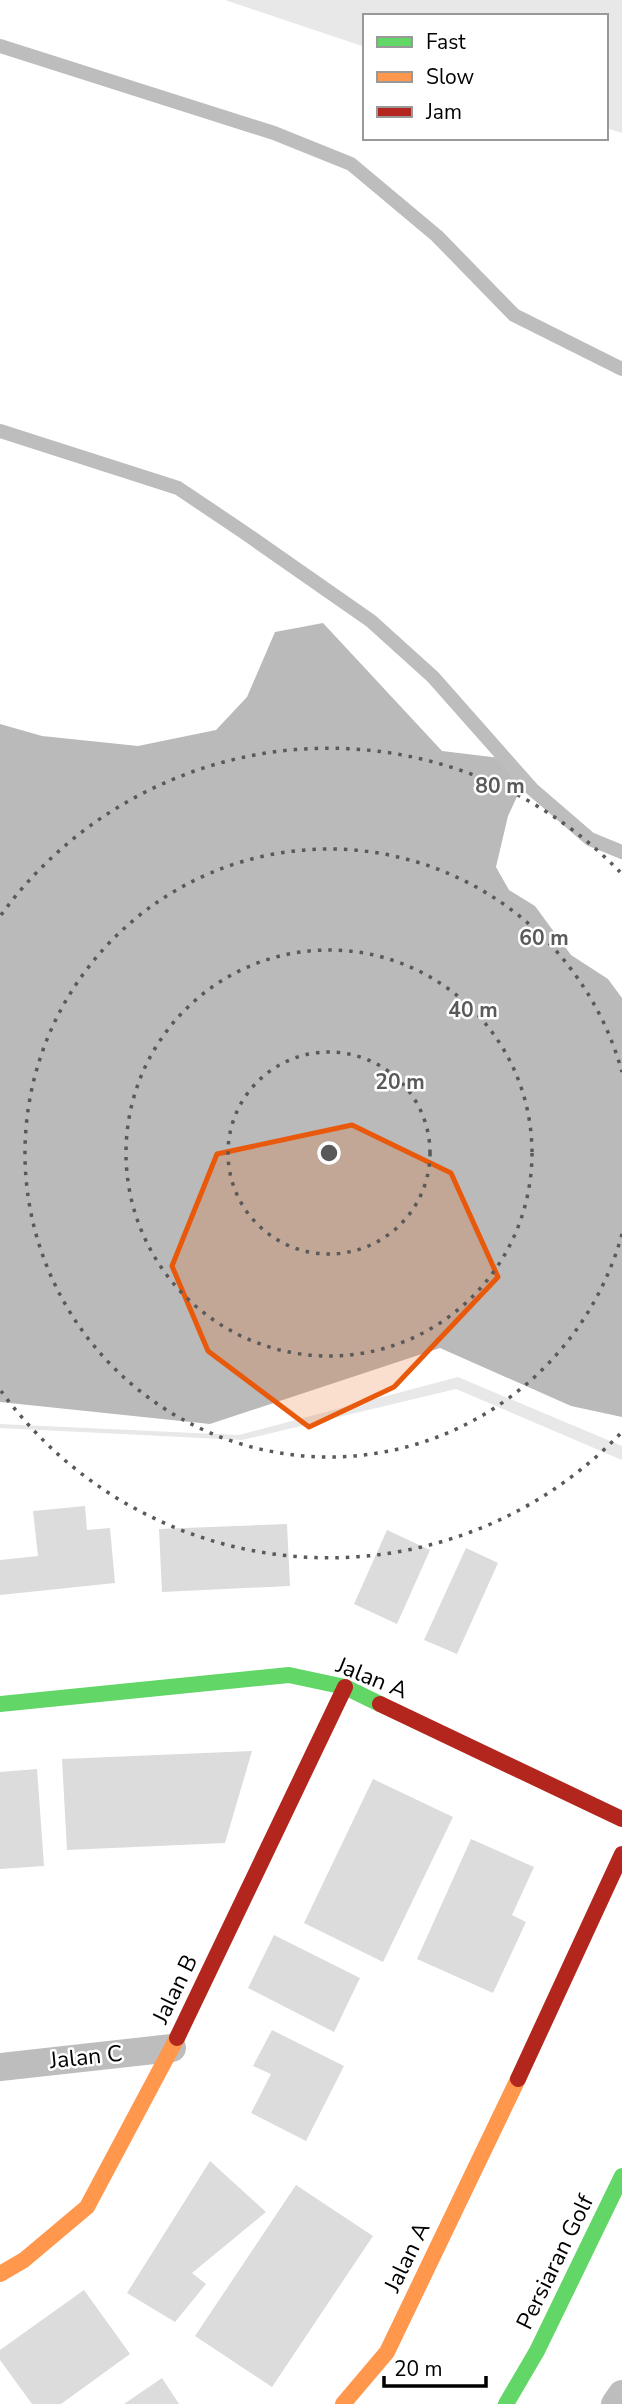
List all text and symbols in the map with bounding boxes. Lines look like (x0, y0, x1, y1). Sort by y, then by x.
legend (363, 14, 608, 140)
text: Fast (426, 28, 466, 56)
text: Slow (426, 63, 475, 91)
text: Jam (425, 98, 462, 126)
text: 80 m (475, 772, 525, 800)
text: 60 m (519, 924, 569, 952)
text: 40 m (448, 996, 498, 1024)
text: 20 m (375, 1068, 425, 1096)
centre of rings (317, 1141, 341, 1165)
street label: Jalan A (331, 1649, 413, 1706)
street label: Jalan B (145, 1949, 205, 2030)
street label: Jalan C (47, 2038, 124, 2076)
street label: Persiaran Golf (509, 2189, 601, 2334)
street label: Jalan A (376, 2217, 437, 2298)
scale bar (384, 2344, 486, 2388)
text: 20 m (394, 2355, 443, 2383)

